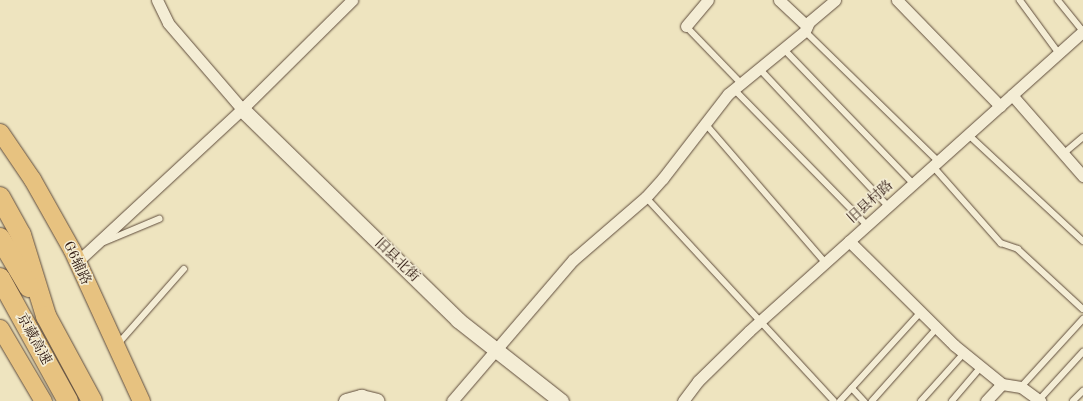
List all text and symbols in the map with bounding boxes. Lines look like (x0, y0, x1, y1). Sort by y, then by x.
street label: 旧县村路 (844, 177, 896, 227)
street label: 旧县北街 (371, 235, 423, 285)
street label: G6辅路 (60, 239, 94, 287)
street label: 京藏高速 (13, 310, 55, 368)

